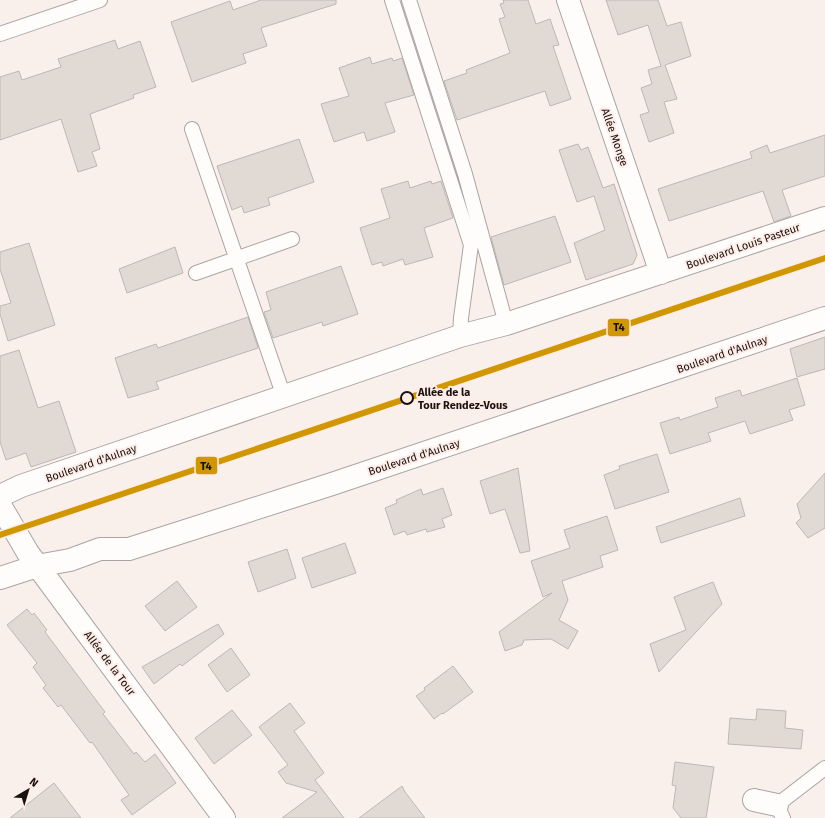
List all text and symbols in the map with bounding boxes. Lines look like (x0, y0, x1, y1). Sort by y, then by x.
street label: Allée Monge (599, 106, 631, 168)
street label: Boulevard Louis Pasteur (684, 221, 803, 272)
line badge: T4 (607, 318, 630, 337)
text: T4 (613, 321, 625, 334)
street label: Boulevard d'Aulnay (675, 333, 770, 376)
place label: Allée de la Tour Rendez-Vous (417, 386, 508, 412)
marker: Allée de la Tour Rendez-Vous (400, 391, 414, 405)
street label: Boulevard d'Aulnay (367, 436, 462, 478)
street label: Boulevard d'Aulnay (44, 442, 139, 485)
line badge: T4 (195, 456, 218, 475)
text: T4 (200, 460, 212, 473)
street label: Allée de la Tour (81, 629, 139, 699)
north arrow (8, 770, 48, 810)
text: N (27, 775, 41, 790)

